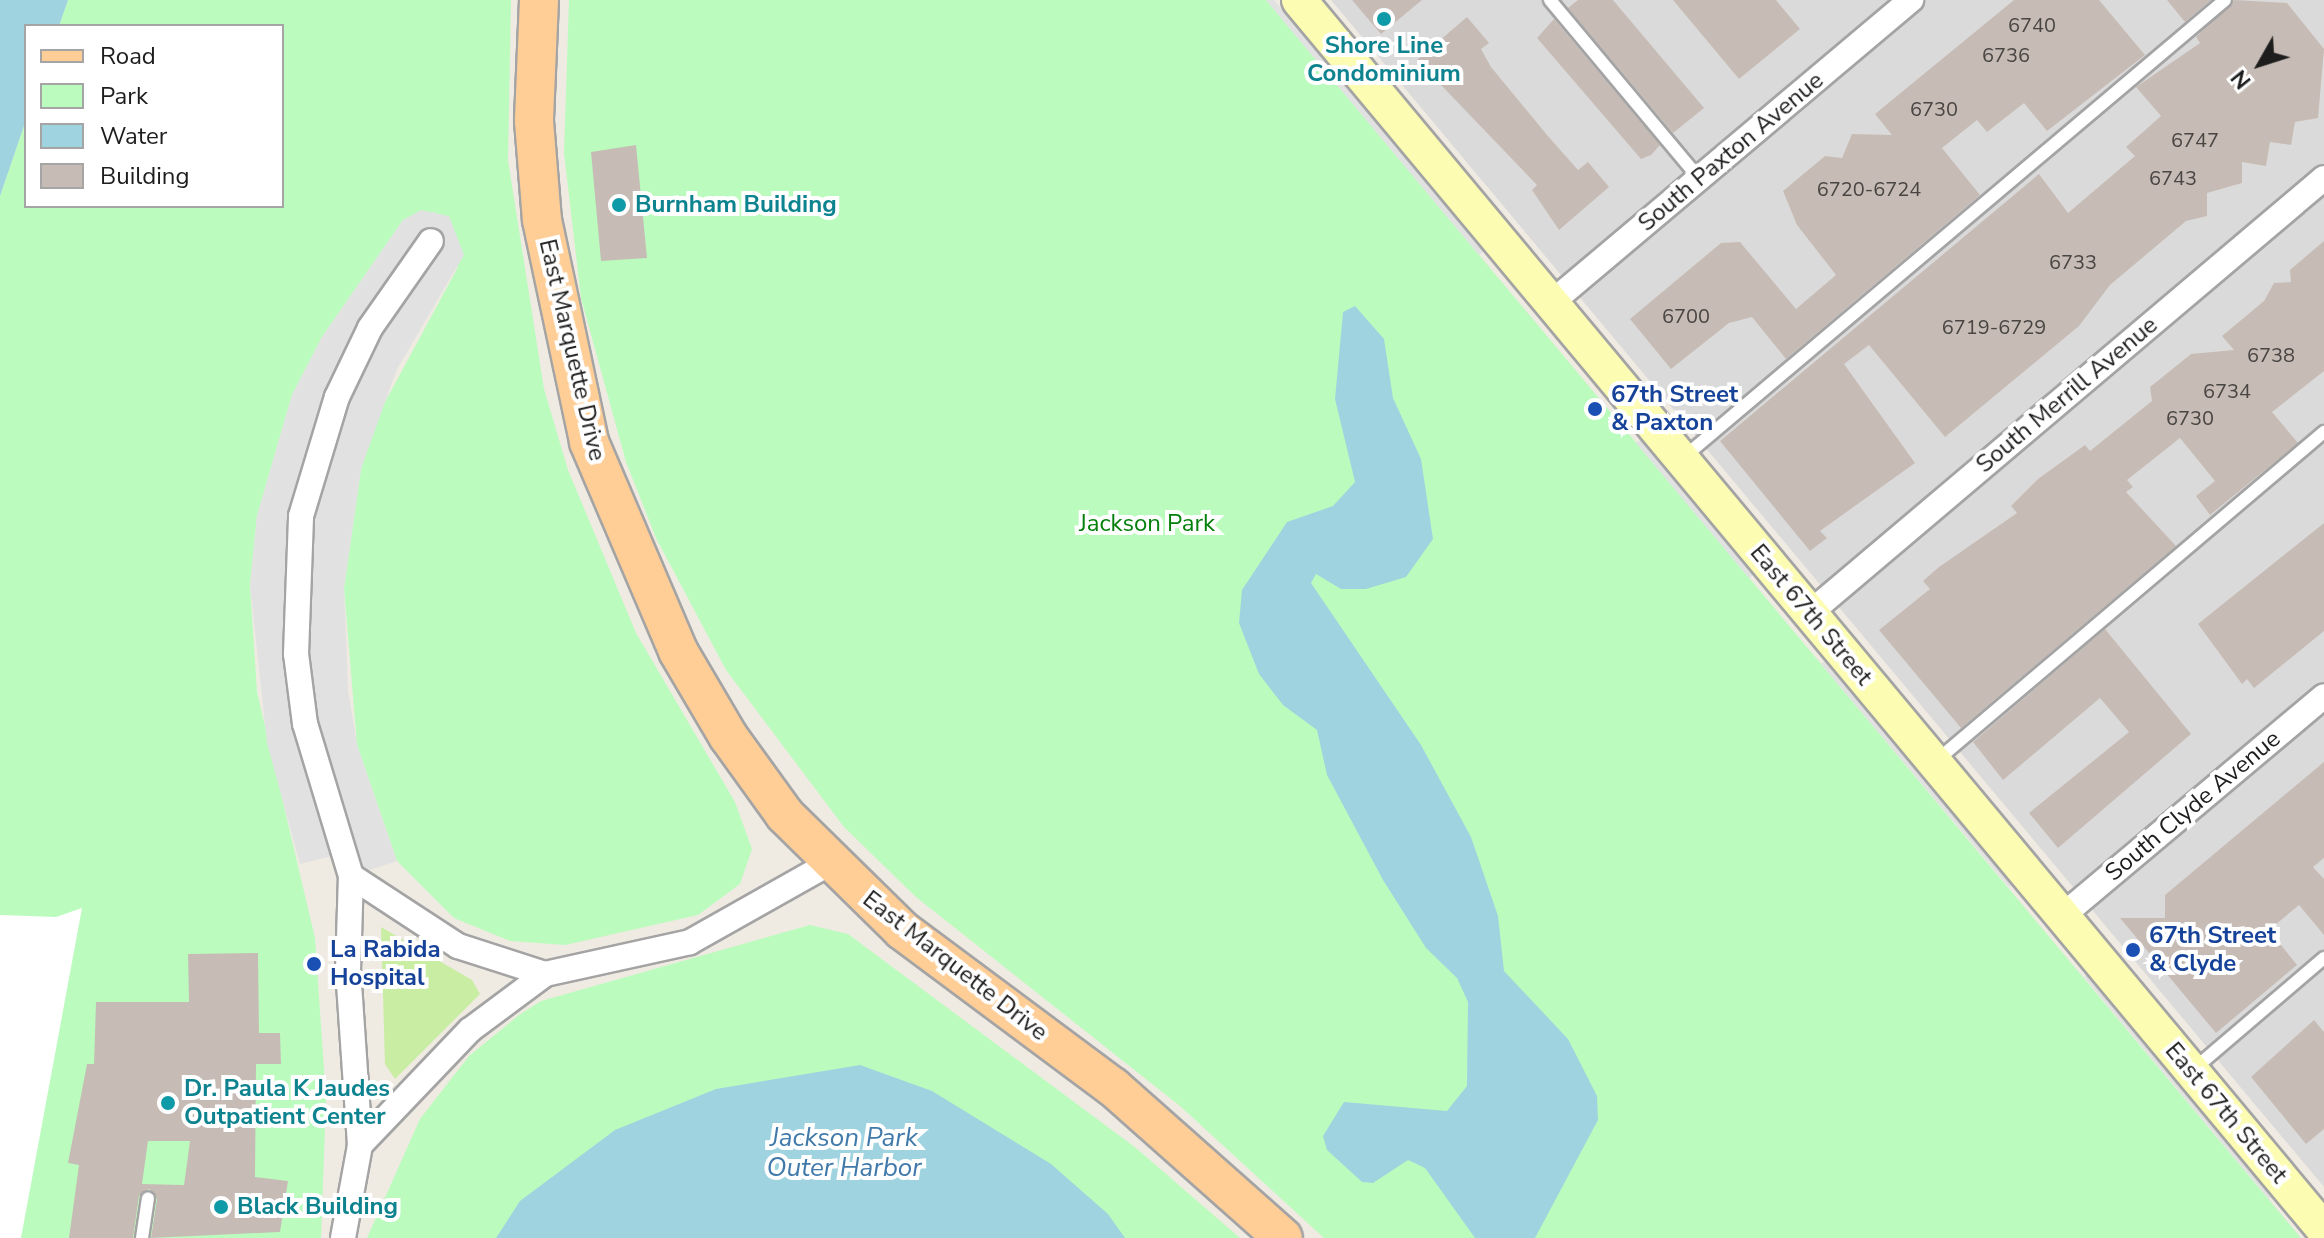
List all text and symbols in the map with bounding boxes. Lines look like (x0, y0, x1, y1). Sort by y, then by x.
marker: Shore Line Condominium (1375, 10, 1393, 28)
house number: 6740 (2008, 13, 2056, 37)
legend (24, 24, 284, 208)
north arrow (2220, 24, 2300, 104)
place label: Shore Line Condominium (1307, 32, 1461, 88)
text: Road (100, 40, 156, 72)
house number: 6736 (1982, 43, 2030, 67)
text: N (2225, 63, 2258, 95)
street label: South Paxton Avenue (1633, 66, 1829, 238)
text: Park (100, 80, 148, 112)
house number: 6730 (1910, 97, 1958, 121)
text: Water (100, 120, 167, 152)
house number: 6747 (2171, 128, 2219, 152)
text: Building (100, 160, 190, 192)
house number: 6743 (2149, 166, 2197, 190)
house number: 6720-6724 (1817, 177, 1921, 201)
place label: Burnham Building (635, 191, 837, 219)
marker: Burnham Building (610, 196, 628, 214)
street label: East Marquette Drive (532, 236, 612, 464)
house number: 6733 (2049, 250, 2097, 274)
house number: 6700 (1662, 304, 1710, 328)
street label: South Merrill Avenue (1970, 311, 2164, 479)
house number: 6719-6729 (1942, 315, 2046, 339)
house number: 6738 (2247, 343, 2295, 367)
house number: 6734 (2203, 379, 2251, 403)
place label: 67th Street & Paxton (1611, 381, 1738, 437)
marker: 67th Street & Paxton (1586, 400, 1604, 418)
house number: 6730 (2166, 406, 2214, 430)
park label: Jackson Park (1079, 510, 1215, 538)
street label: East 67th Street (1744, 539, 1878, 691)
street label: South Clyde Avenue (2100, 724, 2286, 888)
street label: East Marquette Drive (857, 885, 1053, 1047)
place label: 67th Street & Clyde (2149, 922, 2276, 978)
place label: La Rabida Hospital (330, 936, 441, 992)
marker: 67th Street & Clyde (2124, 941, 2142, 959)
marker: La Rabida Hospital (305, 955, 323, 973)
street label: East 67th Street (2159, 1037, 2293, 1189)
place label: Dr. Paula K Jaudes Outpatient Center (184, 1075, 390, 1131)
marker: Dr. Paula K Jaudes Outpatient Center (159, 1094, 177, 1112)
water label: Jackson Park Outer Harbor (766, 1122, 922, 1184)
place label: Black Building (237, 1193, 398, 1221)
marker: Black Building (212, 1198, 230, 1216)

